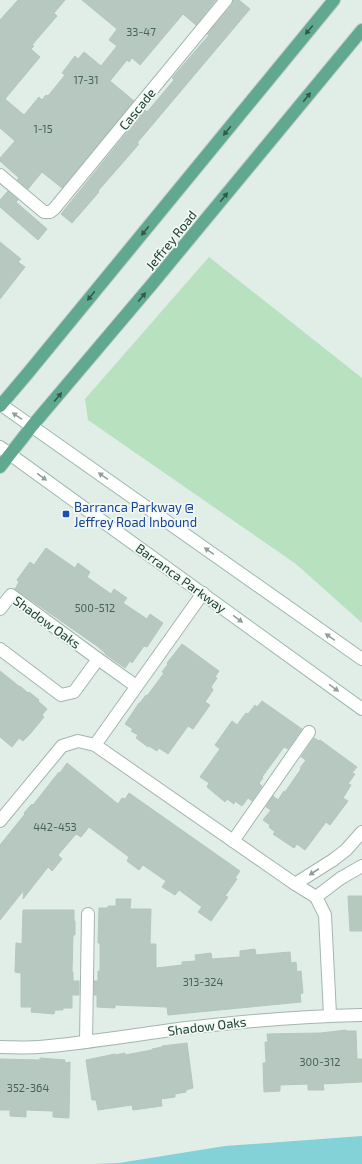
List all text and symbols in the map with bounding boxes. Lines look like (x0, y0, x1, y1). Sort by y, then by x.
house number: 33-47 (126, 25, 156, 38)
one-way arrow (305, 25, 314, 35)
house number: 17-31 (73, 73, 99, 86)
street label: Cascade (115, 85, 159, 133)
one-way arrow (303, 91, 311, 102)
house number: 1-15 (33, 122, 53, 135)
one-way arrow (223, 125, 232, 136)
one-way arrow (220, 192, 229, 203)
street label: Jeffrey Road (142, 207, 200, 273)
one-way arrow (140, 226, 149, 237)
one-way arrow (87, 291, 96, 302)
one-way arrow (137, 292, 146, 303)
one-way arrow (53, 391, 62, 402)
one-way arrow (11, 412, 22, 420)
one-way arrow (97, 472, 108, 480)
one-way arrow (37, 473, 47, 481)
place label: Barranca Parkway @ Jeffrey Road Inbound (74, 499, 197, 530)
marker: Barranca Parkway @ Jeffrey Road Inbound (61, 509, 71, 519)
street label: Barranca Parkway (133, 540, 229, 616)
one-way arrow (204, 547, 214, 555)
street label: Shadow Oaks (10, 592, 84, 652)
house number: 500-512 (75, 601, 115, 614)
one-way arrow (233, 615, 244, 623)
one-way arrow (325, 633, 335, 641)
one-way arrow (328, 684, 339, 692)
house number: 442-453 (33, 820, 77, 833)
one-way arrow (309, 868, 319, 876)
house number: 313-324 (183, 975, 224, 988)
street label: Shadow Oaks (167, 1013, 247, 1039)
house number: 300-312 (300, 1055, 341, 1068)
house number: 352-364 (7, 1081, 49, 1094)

